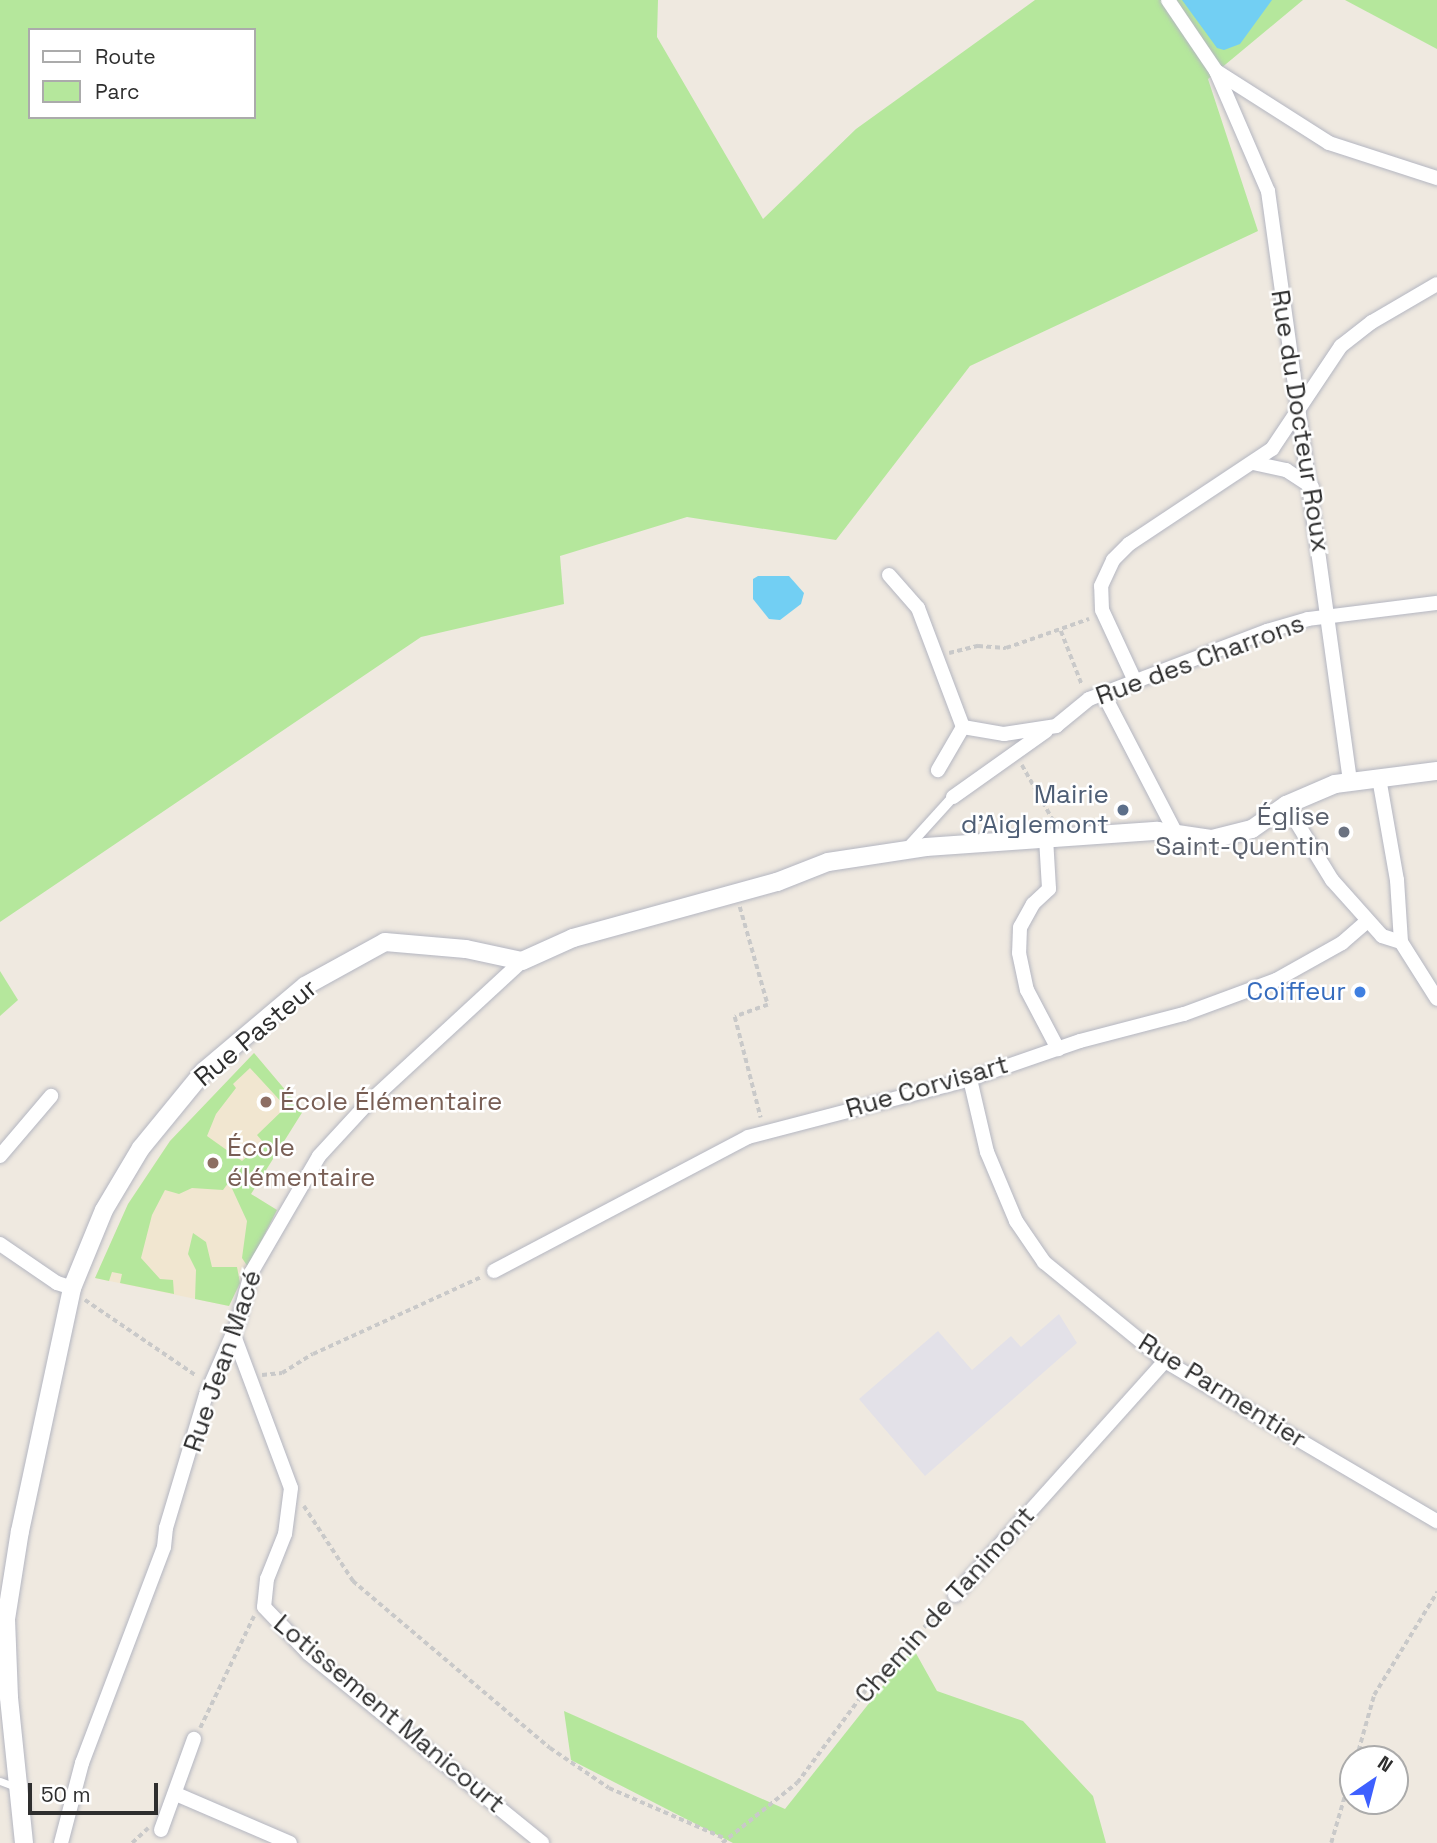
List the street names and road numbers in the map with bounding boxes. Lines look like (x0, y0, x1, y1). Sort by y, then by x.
street label: Rue du Docteur Roux (1264, 288, 1336, 554)
street label: Rue des Charrons (1092, 608, 1308, 712)
street label: Rue Pasteur (188, 973, 324, 1093)
street label: Rue Corvisart (842, 1049, 1012, 1125)
street label: Rue Jean Macé (177, 1266, 269, 1456)
street label: Rue Parmentier (1133, 1327, 1311, 1455)
street label: Chemin de Tanimont (848, 1500, 1042, 1710)
street label: Lotissement Manicourt (267, 1608, 511, 1820)

